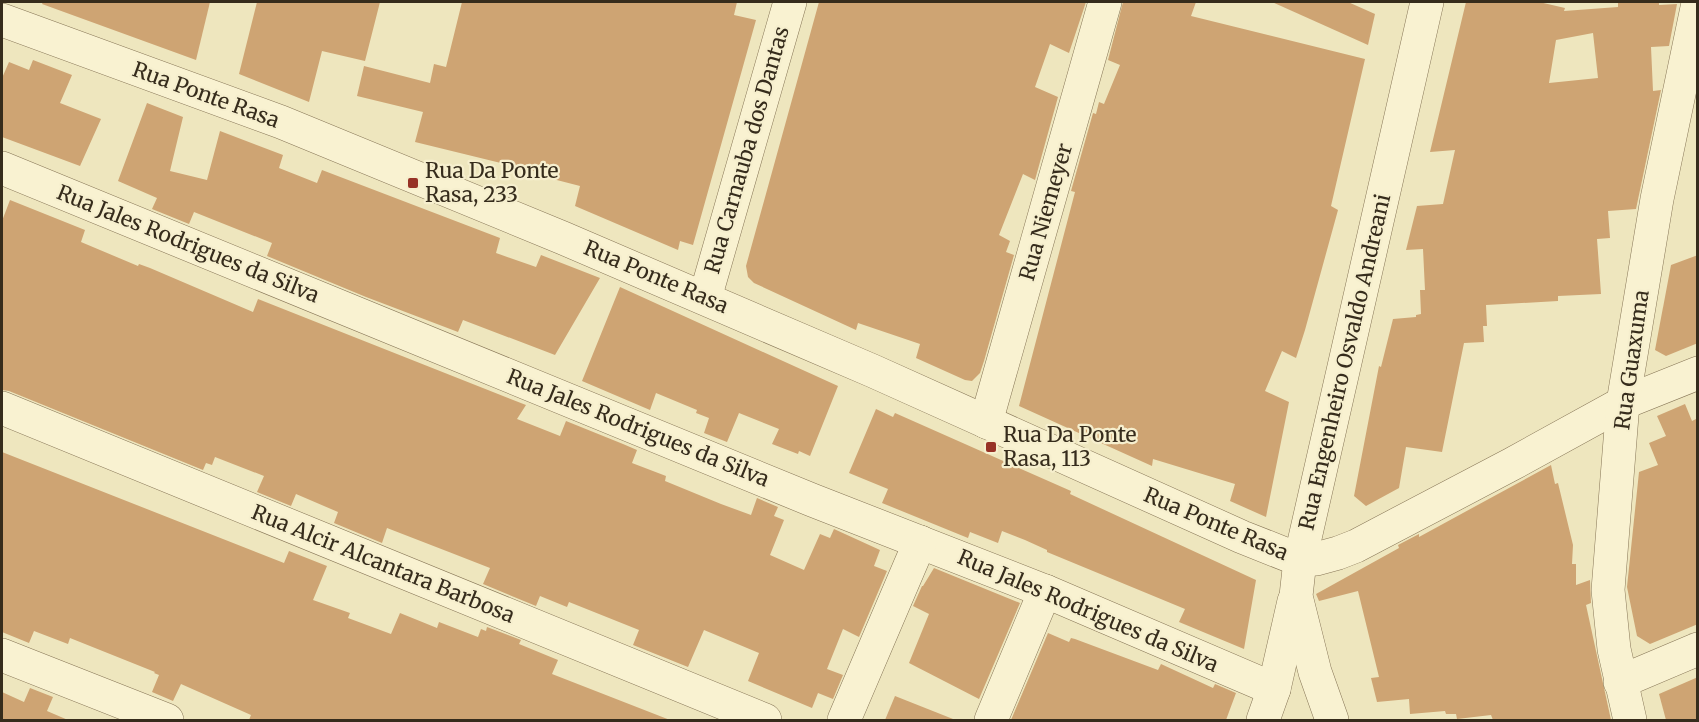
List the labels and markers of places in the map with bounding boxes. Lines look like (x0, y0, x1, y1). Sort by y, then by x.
place label: Rua Da Ponte Rasa, 233 (425, 157, 559, 208)
marker: Rua Da Ponte Rasa, 233 (406, 176, 420, 190)
place label: Rua Da Ponte Rasa, 113 (1003, 421, 1137, 472)
marker: Rua Da Ponte Rasa, 113 (984, 440, 998, 454)

